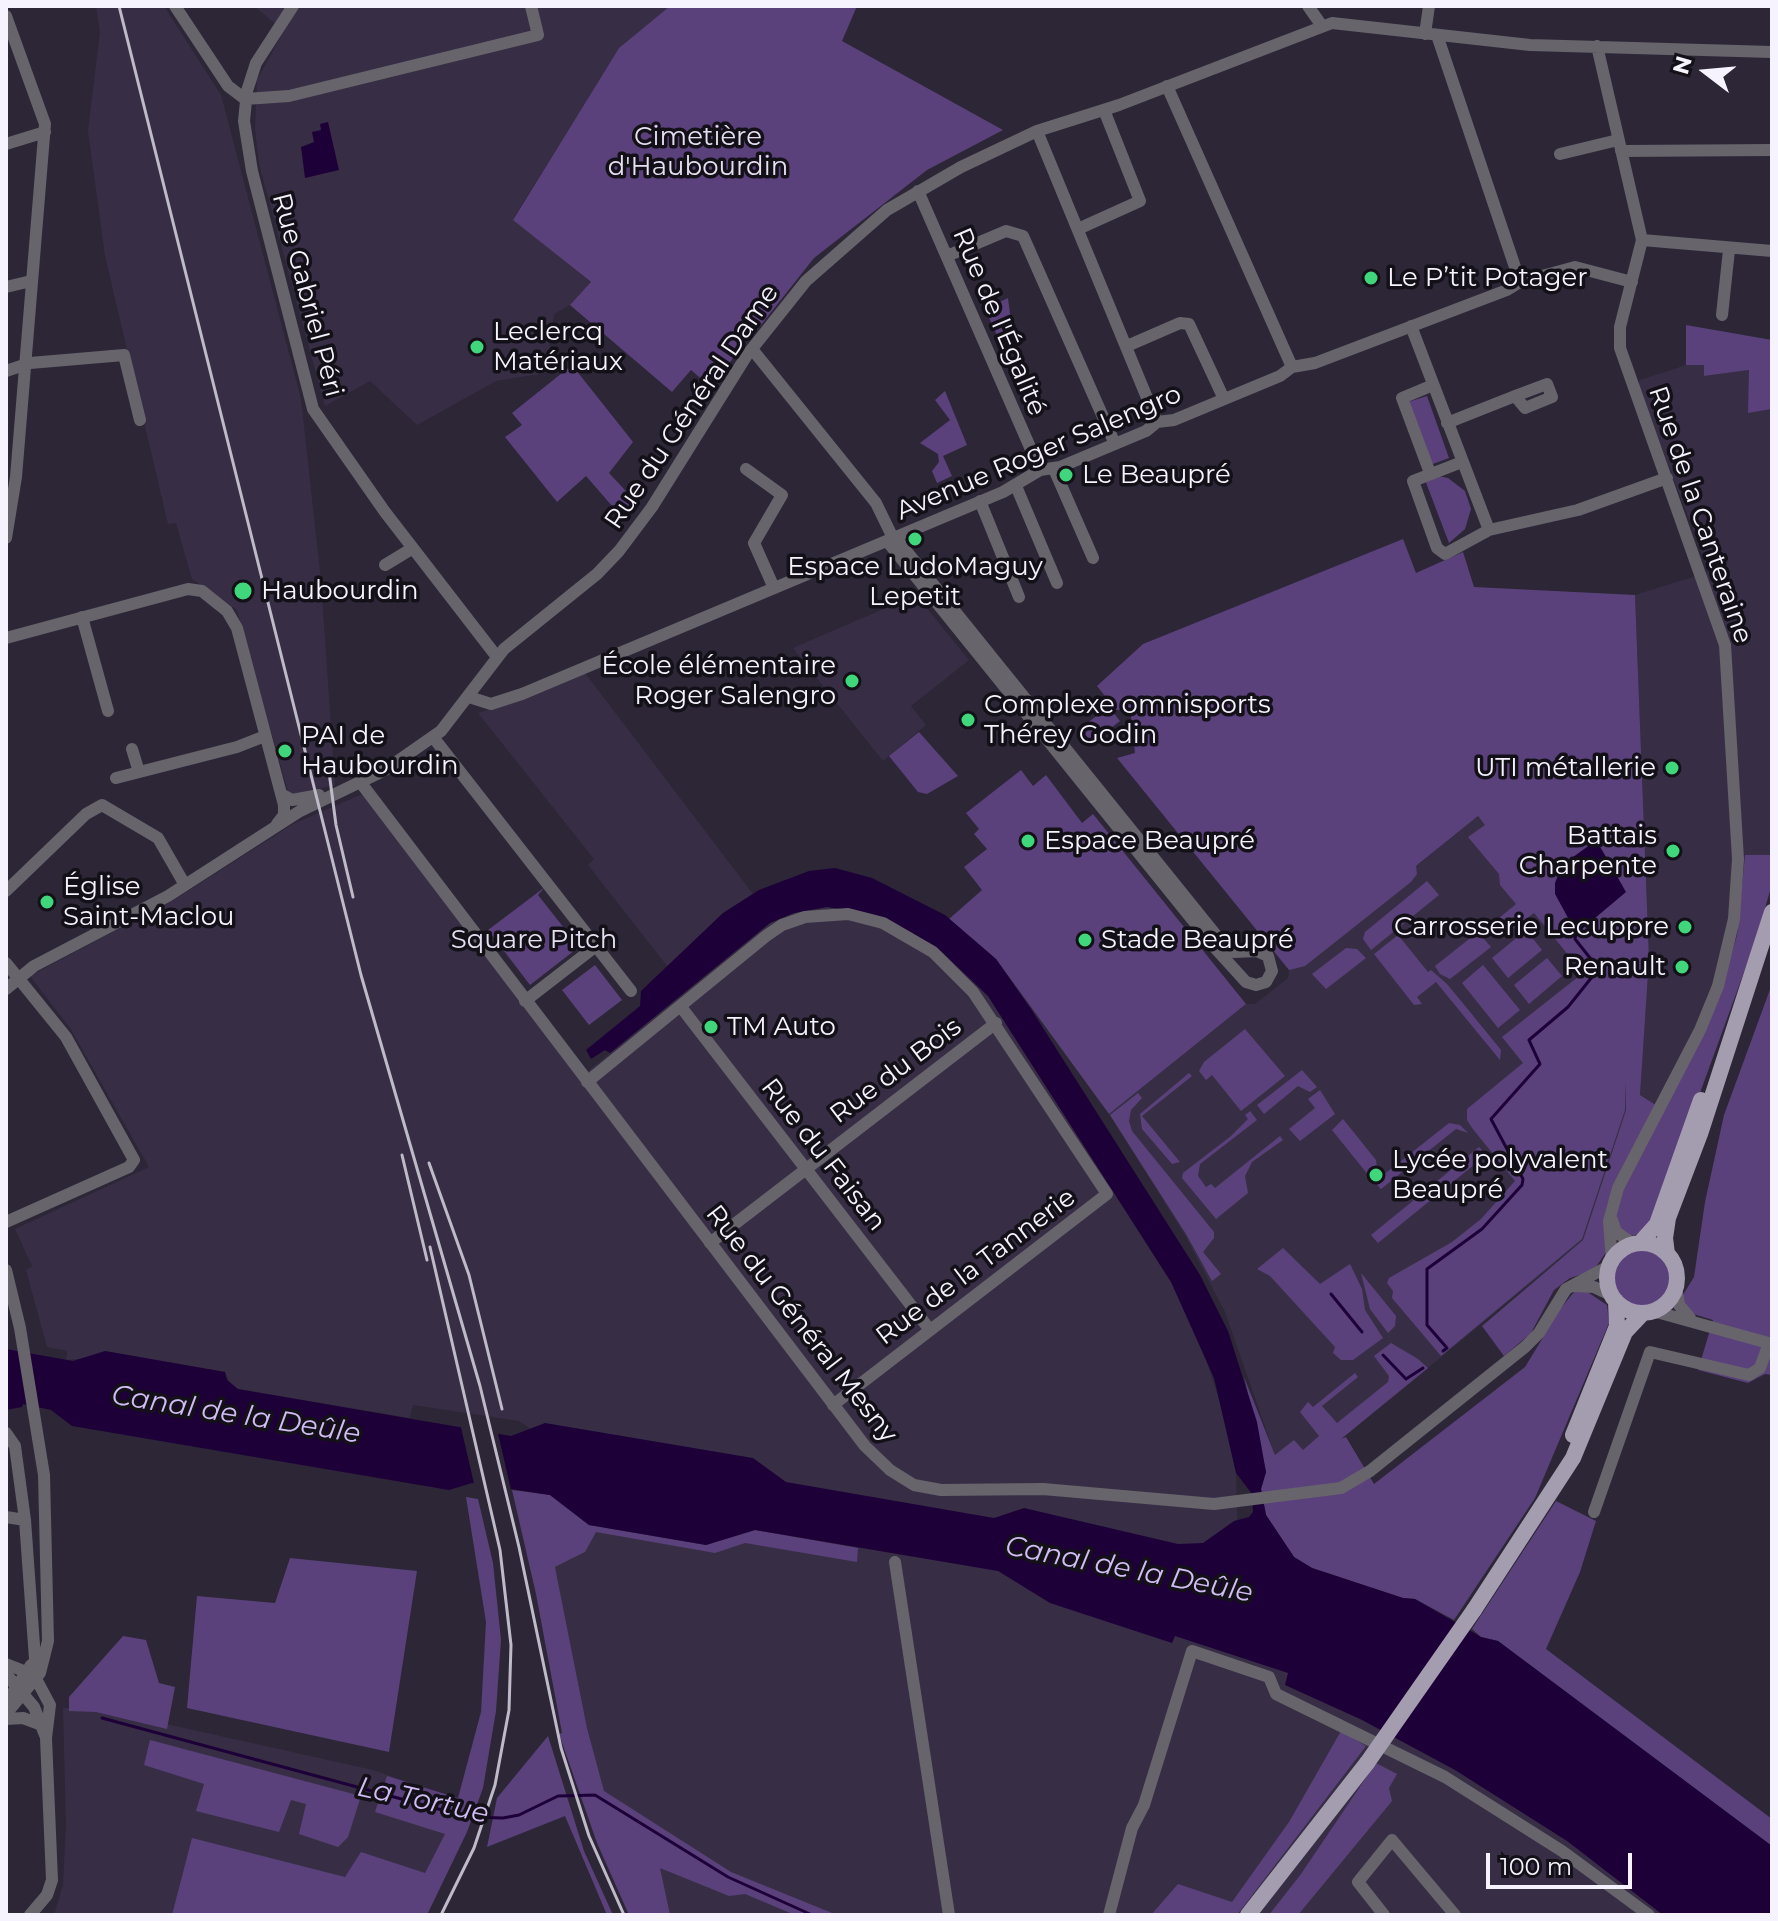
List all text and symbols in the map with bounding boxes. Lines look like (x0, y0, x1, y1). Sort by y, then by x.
north arrow (1666, 32, 1746, 112)
text: N (1667, 53, 1698, 78)
park label: Cimetière d'Haubourdin (608, 121, 788, 182)
street label: Rue Gabriel Péri (265, 190, 349, 400)
street label: Rue de l'Égalité (945, 223, 1053, 421)
place label: Le P’tit Potager (1387, 262, 1588, 294)
marker: Le P’tit Potager (1362, 269, 1380, 287)
street label: Rue du Général Dame (598, 279, 786, 535)
place label: Leclercq Matériaux (493, 316, 623, 378)
marker: Leclercq Matériaux (468, 338, 486, 356)
street label: Avenue Roger Salengro (892, 379, 1186, 527)
street label: Rue de la Canteraine (1641, 382, 1759, 648)
place label: Le Beaupré (1082, 459, 1231, 491)
marker: Le Beaupré (1057, 466, 1075, 484)
marker: Espace LudoMaguy Lepetit (906, 530, 924, 548)
place label: Espace LudoMaguy Lepetit (787, 551, 1043, 612)
place label: Haubourdin (261, 575, 419, 607)
marker: Haubourdin (232, 580, 254, 602)
place label: École élémentaire Roger Salengro (601, 650, 836, 712)
marker: École élémentaire Roger Salengro (843, 672, 861, 690)
place label: Complexe omnisports Thérey Godin (984, 689, 1271, 750)
marker: Complexe omnisports Thérey Godin (959, 711, 977, 729)
place label: PAI de Haubourdin (301, 720, 459, 782)
marker: PAI de Haubourdin (276, 742, 294, 760)
place label: UTI métallerie (1475, 752, 1656, 784)
marker: UTI métallerie (1663, 759, 1681, 777)
place label: Battais Charpente (1519, 820, 1657, 882)
place label: Espace Beaupré (1044, 825, 1255, 857)
marker: Espace Beaupré (1019, 832, 1037, 850)
marker: Battais Charpente (1664, 842, 1682, 860)
place label: Église Saint-Maclou (63, 871, 235, 932)
marker: Église Saint-Maclou (38, 893, 56, 911)
place label: Carrosserie Lecuppre (1394, 911, 1669, 943)
marker: Carrosserie Lecuppre (1676, 918, 1694, 936)
park label: Square Pitch (451, 924, 617, 956)
place label: Stade Beaupré (1101, 924, 1294, 956)
marker: Stade Beaupré (1076, 931, 1094, 949)
place label: Renault (1564, 951, 1666, 983)
marker: Renault (1673, 958, 1691, 976)
place label: TM Auto (727, 1011, 836, 1043)
street label: Rue du Bois (824, 1012, 968, 1130)
marker: TM Auto (702, 1018, 720, 1036)
street label: Rue du Faisan (754, 1073, 892, 1237)
place label: Lycée polyvalent Beaupré (1392, 1144, 1608, 1206)
marker: Lycée polyvalent Beaupré (1367, 1166, 1385, 1184)
street label: Rue de la Tannerie (870, 1182, 1082, 1352)
street label: Rue du Général Mesny (699, 1199, 903, 1449)
water label: Canal de la Deûle (109, 1379, 363, 1451)
water label: Canal de la Deûle (1002, 1530, 1256, 1610)
water label: La Tortue (354, 1771, 492, 1831)
scale bar (1490, 1837, 1636, 1887)
text: 100 m (1500, 1852, 1572, 1881)

